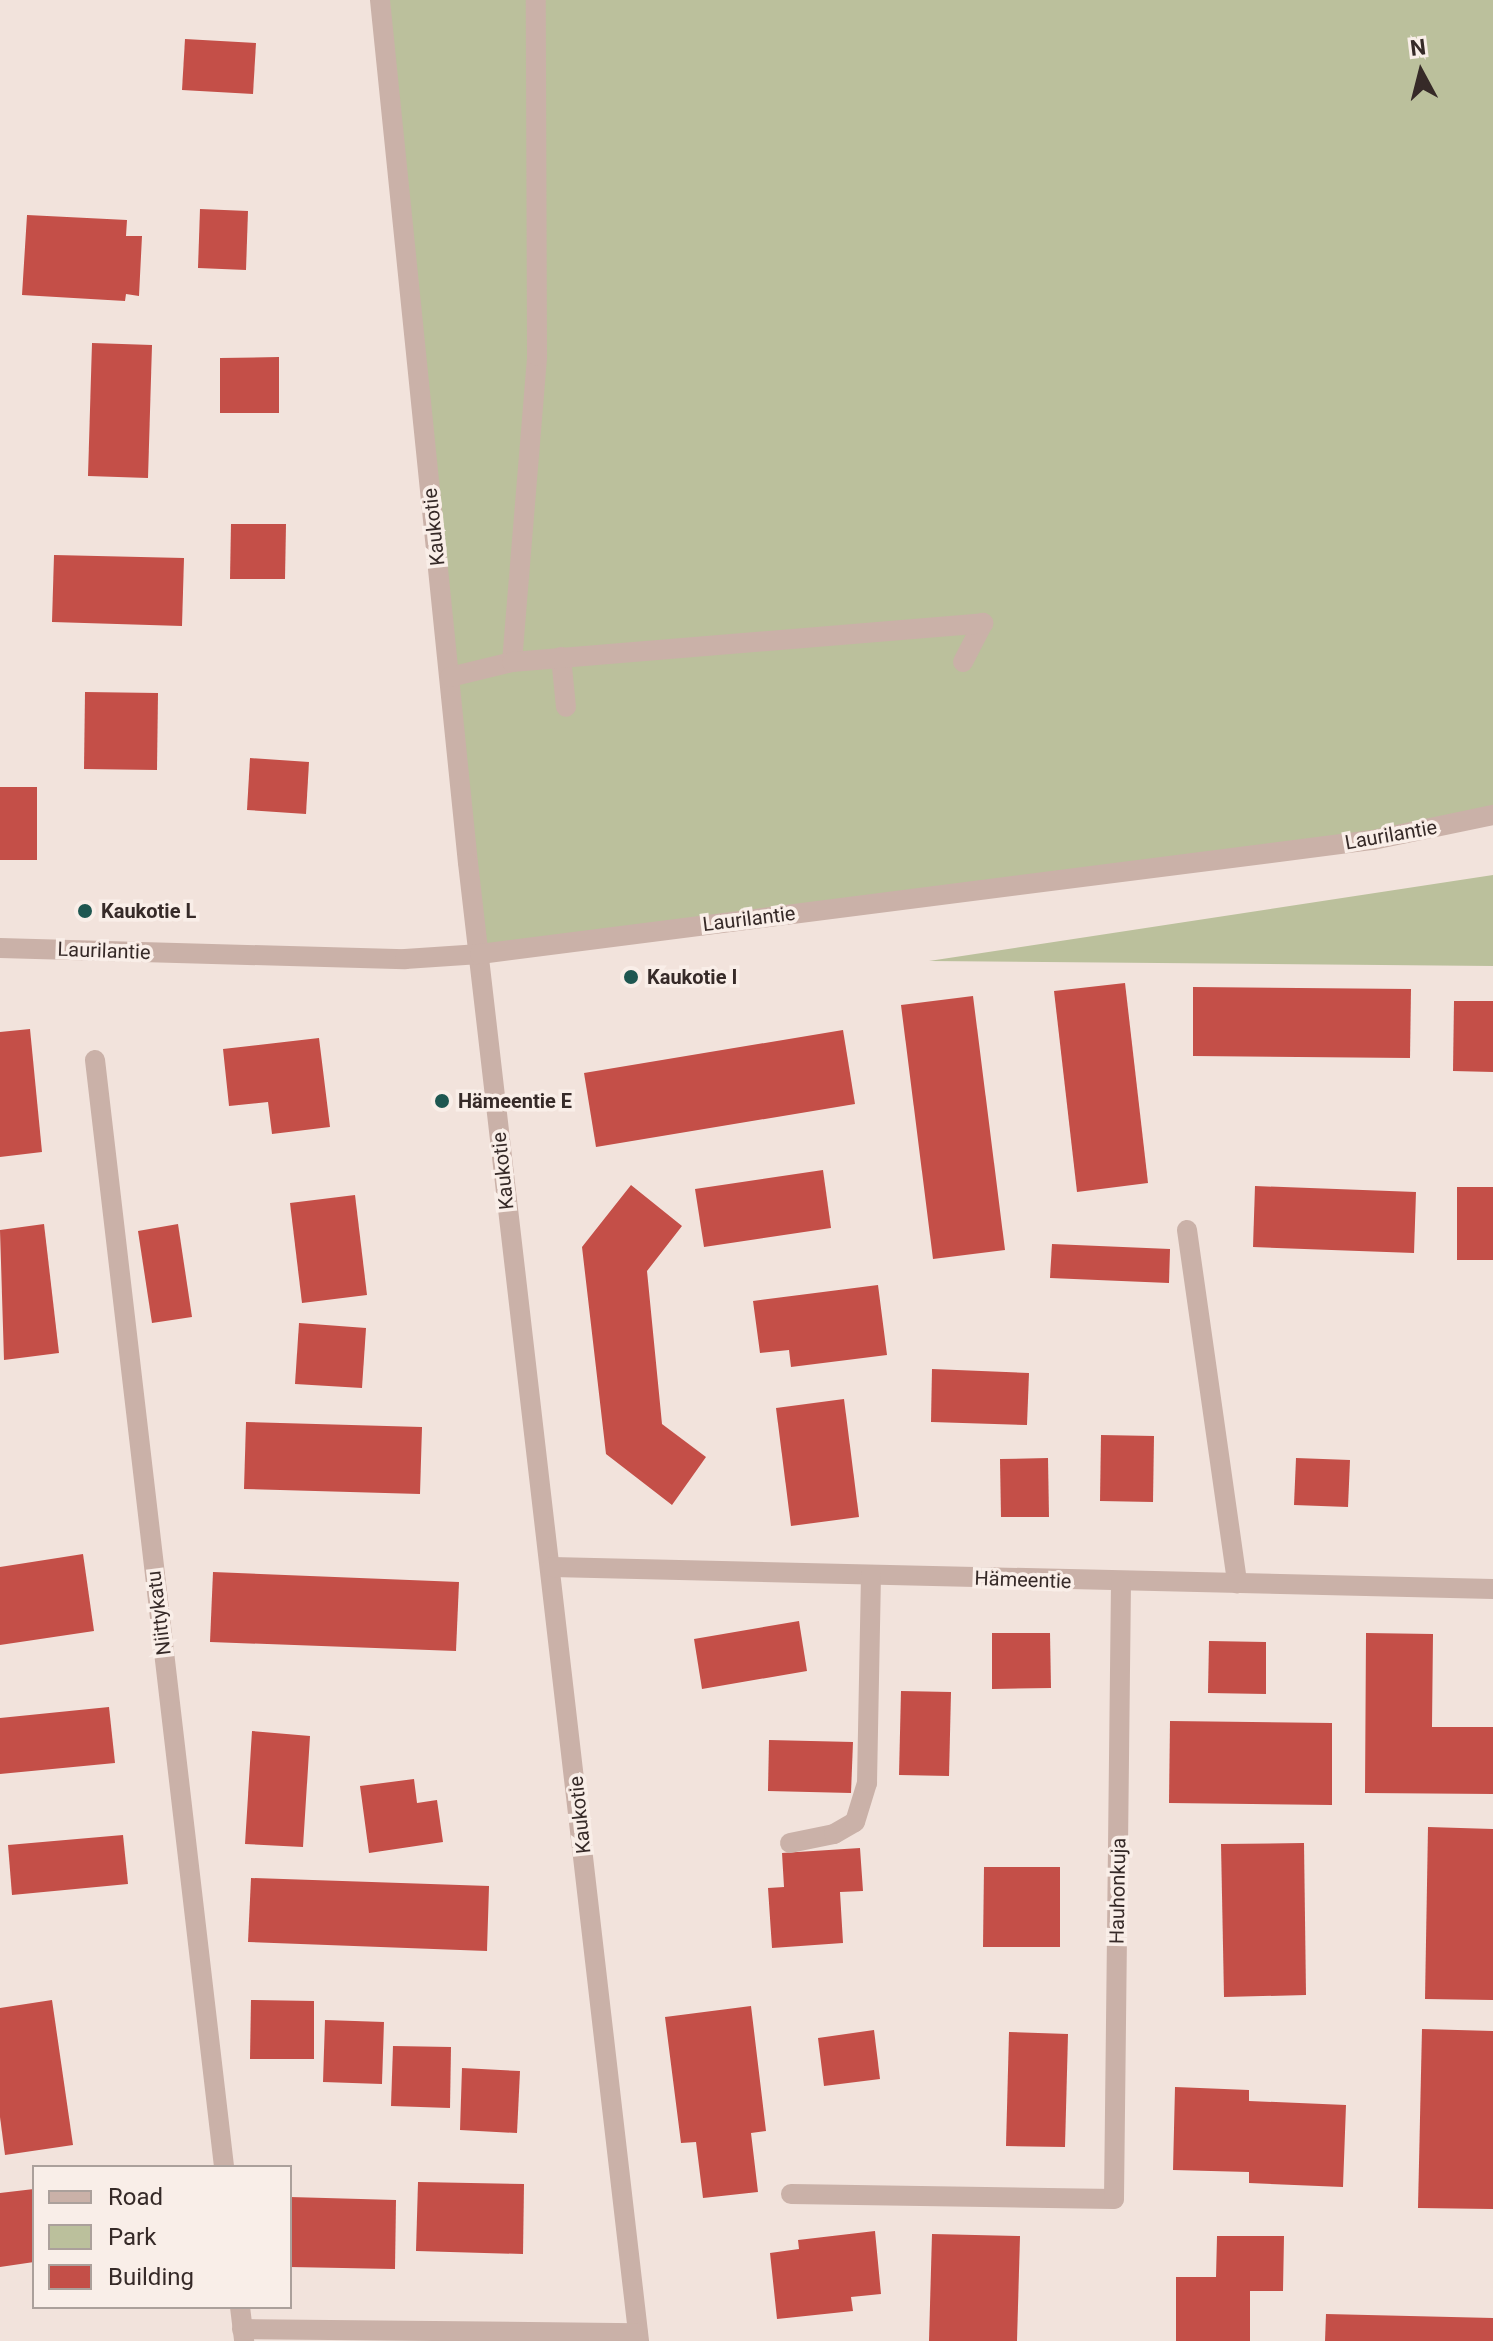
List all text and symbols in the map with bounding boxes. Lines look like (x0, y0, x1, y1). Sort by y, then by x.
north arrow (1381, 32, 1461, 112)
text: N (1409, 34, 1427, 61)
street label: Kaukotie (418, 487, 450, 567)
street label: Laurilantie (1343, 815, 1439, 855)
place label: Kaukotie L (101, 899, 196, 923)
street label: Laurilantie (701, 901, 797, 937)
marker: Kaukotie L (76, 902, 94, 920)
street label: Laurilantie (57, 937, 151, 965)
place label: Kaukotie I (647, 965, 737, 989)
marker: Kaukotie I (622, 968, 640, 986)
place label: Hämeentie E (458, 1089, 572, 1113)
marker: Hämeentie E (433, 1092, 451, 1110)
street label: Kaukotie (487, 1131, 519, 1211)
street label: Hämeentie (974, 1566, 1072, 1594)
street label: Niittykatu (142, 1569, 176, 1657)
street label: Kaukotie (564, 1775, 596, 1855)
street label: Hauhonkuja (1105, 1838, 1131, 1944)
legend (32, 2165, 292, 2309)
text: Road (108, 2183, 163, 2211)
text: Park (108, 2223, 156, 2251)
text: Building (108, 2263, 194, 2291)

